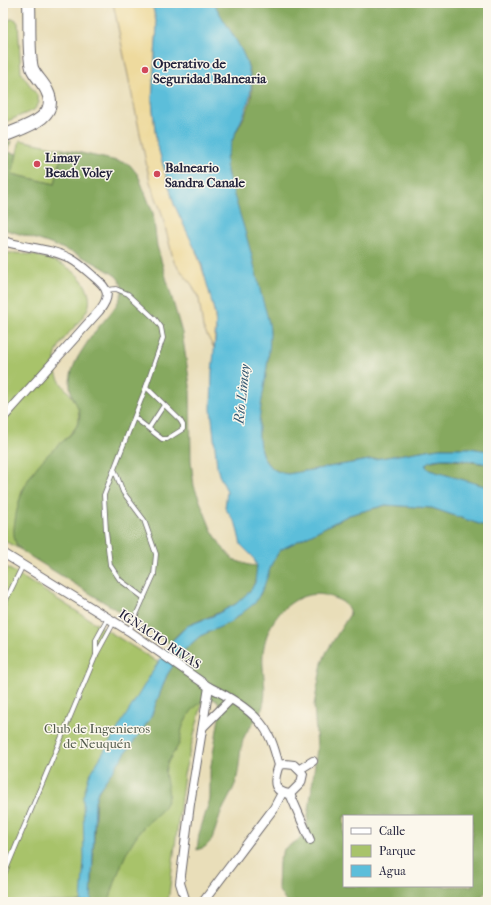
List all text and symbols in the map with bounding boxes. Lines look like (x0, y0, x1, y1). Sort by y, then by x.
place label: Operativo de Seguridad Balnearia (153, 56, 267, 87)
marker: Operativo de Seguridad Balnearia (140, 65, 150, 75)
place label: Limay Beach Voley (45, 150, 114, 181)
marker: Limay Beach Voley (32, 159, 42, 169)
place label: Balneario Sandra Canale (165, 160, 245, 190)
marker: Balneario Sandra Canale (152, 169, 162, 179)
water label: Río Limay (230, 362, 254, 426)
street label: IGNACIO RIVAS (116, 606, 204, 672)
park label: Club de Ingenieros de Neuquén (44, 721, 150, 751)
legend (343, 815, 473, 887)
text: Calle (379, 824, 405, 838)
text: Parque (379, 844, 416, 858)
text: Agua (378, 864, 406, 878)

